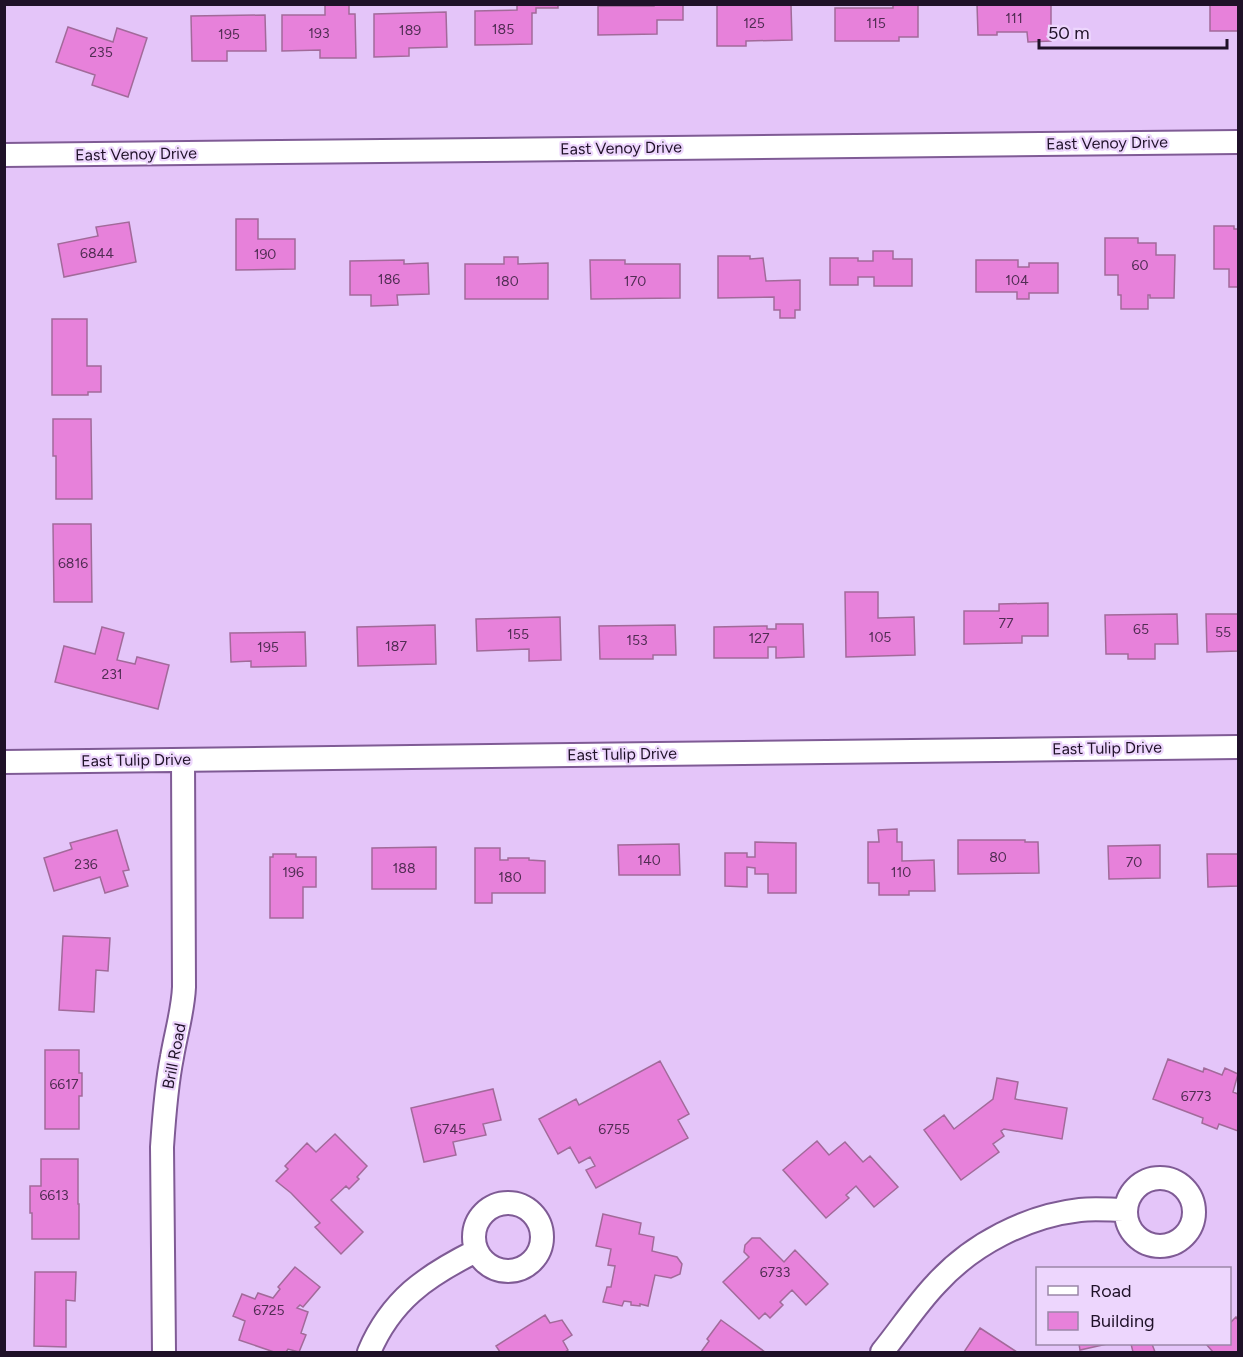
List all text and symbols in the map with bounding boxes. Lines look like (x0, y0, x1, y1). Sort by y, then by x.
house number: 111 (1005, 10, 1023, 27)
scale bar (1039, 12, 1226, 50)
house number: 125 (743, 15, 765, 32)
house number: 115 (866, 15, 886, 32)
house number: 185 (492, 21, 514, 38)
house number: 189 (399, 22, 421, 39)
text: 50 m (1048, 22, 1090, 44)
house number: 193 (308, 25, 330, 42)
house number: 195 (218, 26, 240, 43)
house number: 235 (89, 44, 113, 61)
street label: East Venoy Drive (1046, 132, 1168, 154)
street label: East Venoy Drive (560, 137, 682, 159)
street label: East Venoy Drive (75, 143, 197, 165)
house number: 6844 (80, 245, 114, 262)
house number: 190 (254, 246, 276, 263)
house number: 60 (1132, 257, 1148, 274)
house number: 186 (378, 271, 400, 288)
house number: 104 (1005, 272, 1029, 289)
house number: 180 (495, 273, 519, 290)
house number: 170 (624, 273, 646, 290)
house number: 6816 (58, 555, 88, 572)
house number: 77 (998, 615, 1014, 632)
house number: 65 (1133, 621, 1149, 638)
house number: 55 (1215, 624, 1231, 641)
house number: 155 (507, 626, 529, 643)
house number: 105 (869, 629, 891, 646)
house number: 127 (748, 630, 770, 647)
house number: 153 (626, 632, 648, 649)
house number: 187 (385, 638, 407, 655)
house number: 195 (257, 639, 279, 656)
house number: 231 (101, 666, 123, 683)
street label: East Tulip Drive (1052, 738, 1162, 758)
street label: East Tulip Drive (567, 744, 677, 764)
street label: East Tulip Drive (81, 750, 191, 770)
house number: 80 (989, 849, 1007, 866)
house number: 140 (637, 852, 661, 869)
house number: 70 (1126, 854, 1142, 871)
house number: 236 (74, 856, 98, 873)
house number: 188 (393, 860, 415, 877)
house number: 196 (282, 864, 304, 881)
house number: 110 (891, 864, 911, 881)
house number: 180 (498, 869, 522, 886)
street label: Brill Road (158, 1021, 190, 1091)
house number: 6617 (49, 1076, 79, 1093)
house number: 6773 (1181, 1088, 1211, 1105)
house number: 6745 (434, 1121, 466, 1138)
house number: 6755 (598, 1121, 630, 1138)
house number: 6613 (39, 1187, 69, 1204)
house number: 6733 (760, 1264, 790, 1281)
legend (1036, 1267, 1231, 1345)
text: Road (1090, 1280, 1131, 1302)
house number: 6725 (253, 1302, 285, 1319)
text: Building (1090, 1310, 1155, 1332)

